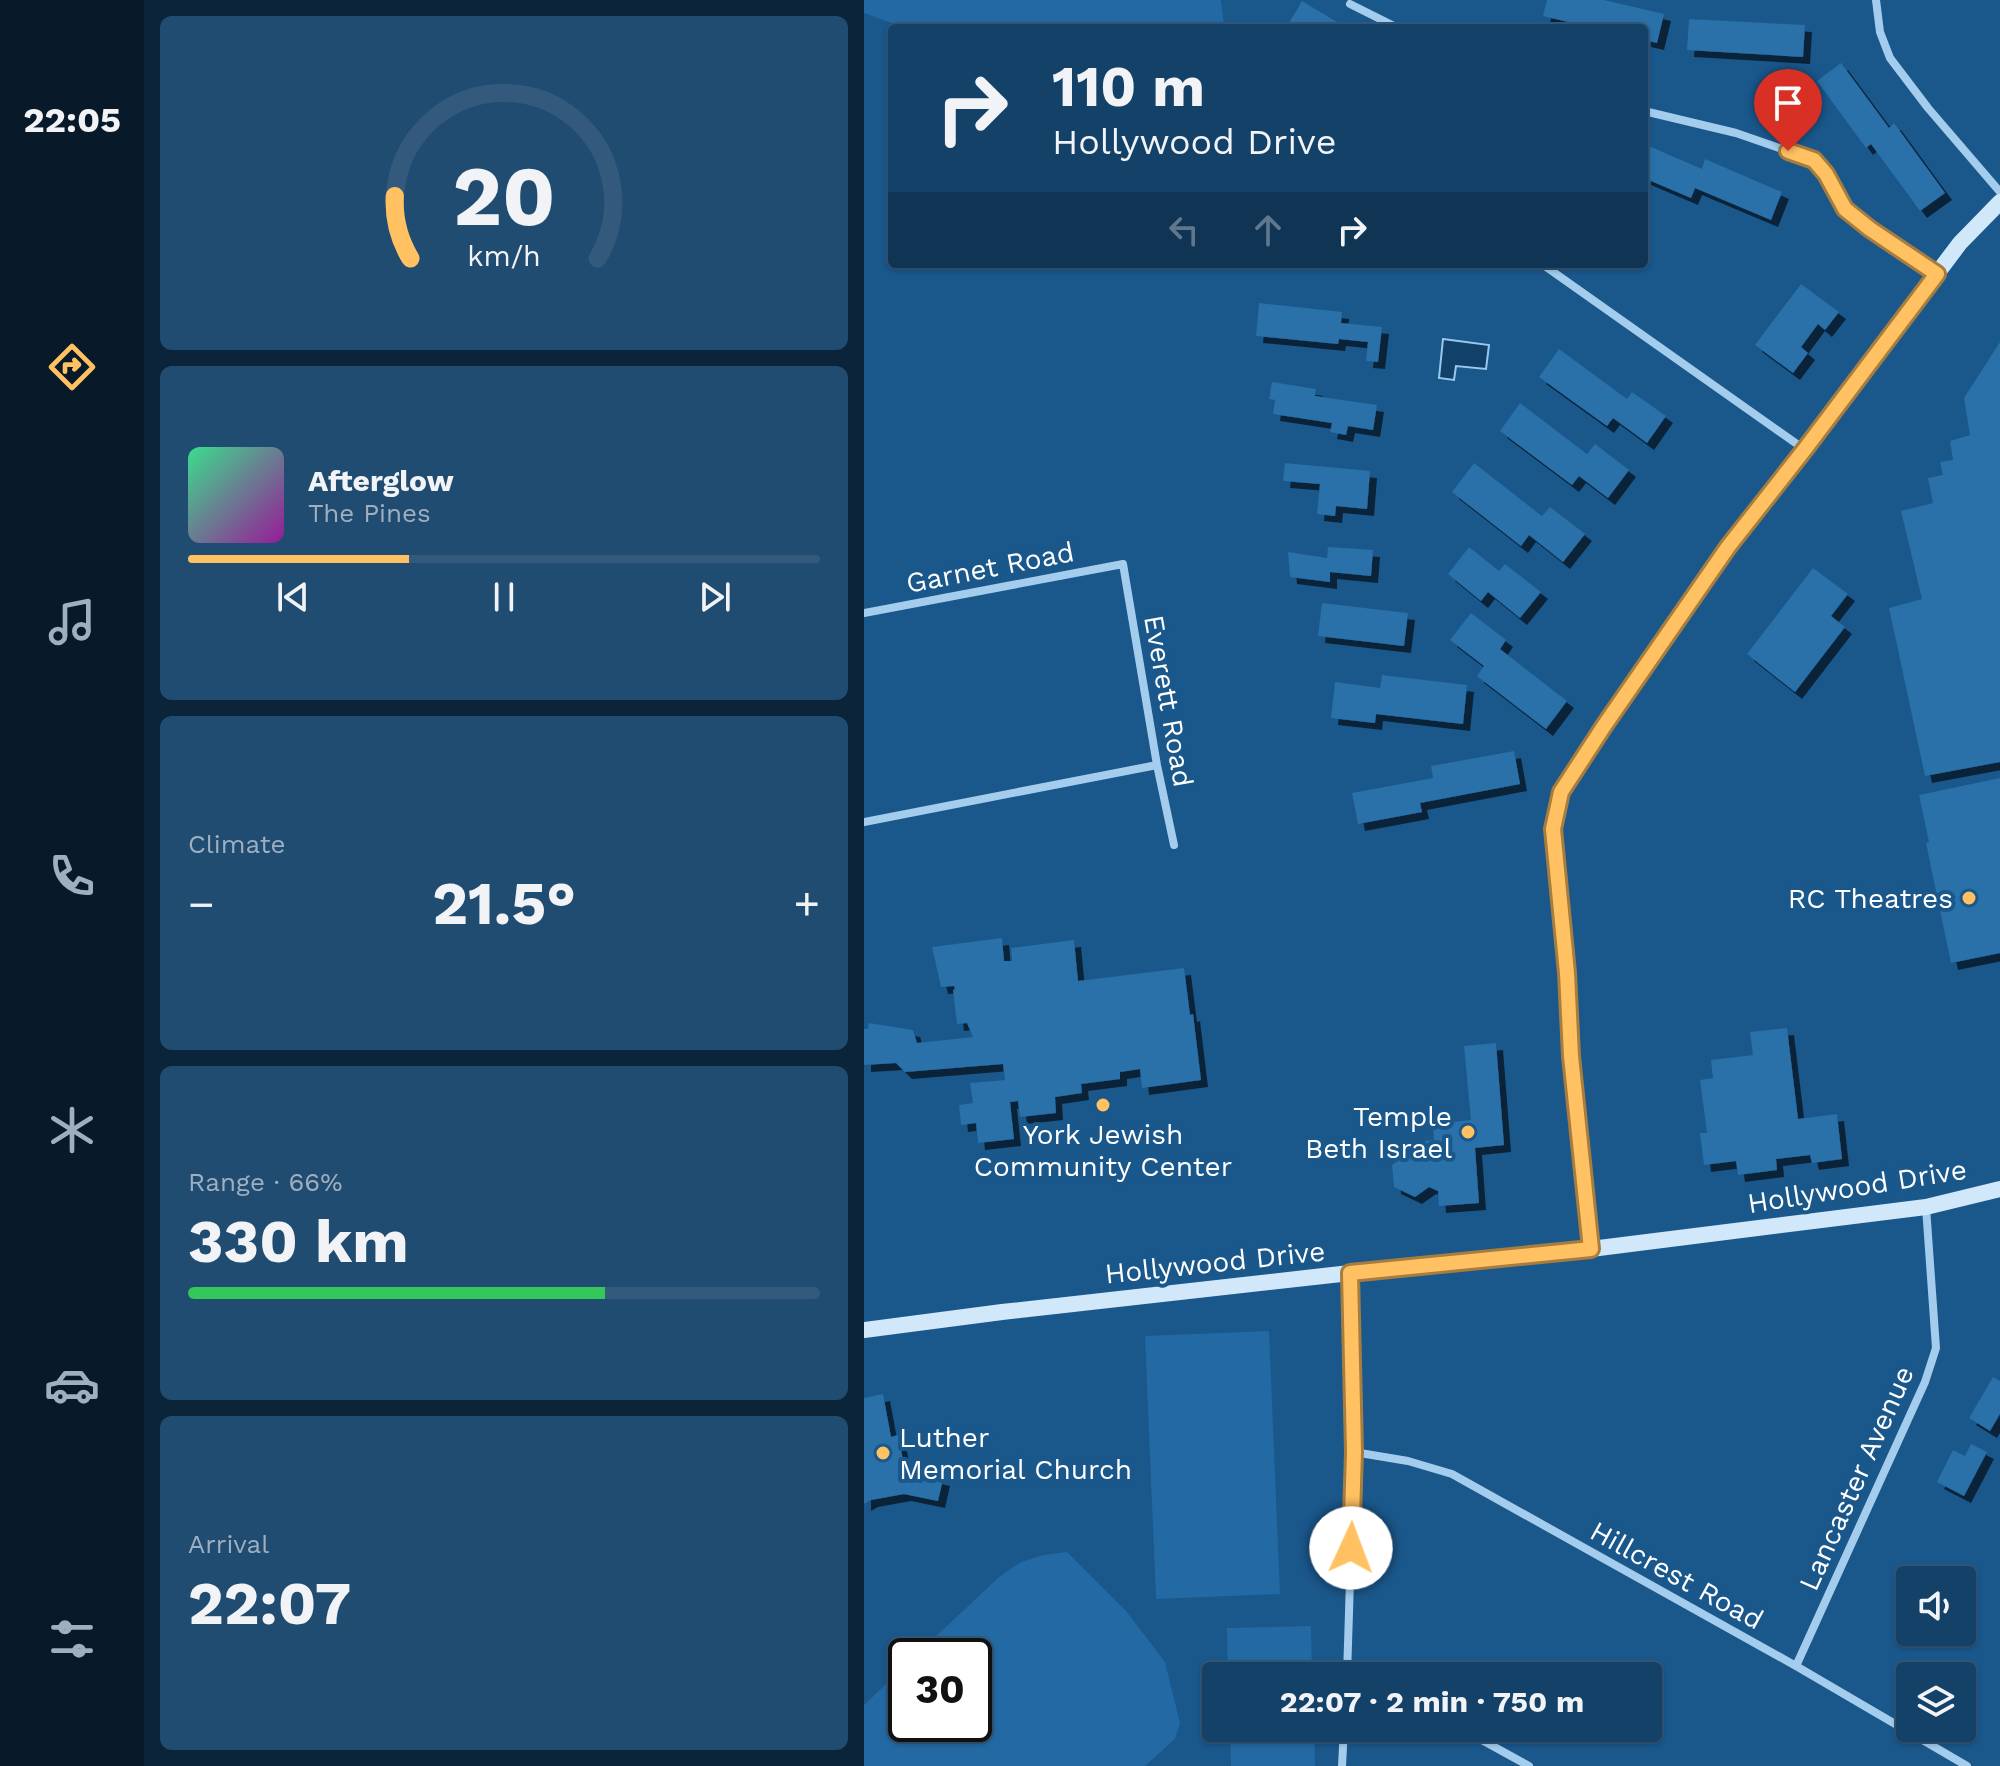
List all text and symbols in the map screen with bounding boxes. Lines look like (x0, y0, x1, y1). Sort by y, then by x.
text: 110 m (1052, 54, 1205, 120)
icon: right (920, 56, 1024, 160)
pin (1754, 69, 1822, 151)
icon: arrive (1766, 81, 1810, 125)
text: 22:05 (23, 99, 121, 141)
text: Hollywood Drive (1052, 121, 1337, 163)
text: 20 (452, 148, 556, 245)
icon: left (1162, 208, 1206, 252)
icon: ahead (1246, 208, 1290, 252)
icon: right (1330, 208, 1374, 252)
text: km/h (467, 239, 541, 273)
icon: directions (44, 339, 100, 395)
text: Afterglow (308, 463, 454, 498)
text: The Pines (308, 498, 431, 528)
street label: Garnet Road (903, 535, 1077, 600)
icon: previous (271, 575, 315, 619)
icon: pause (482, 575, 526, 619)
icon: next (693, 575, 737, 619)
icon: music (44, 594, 100, 650)
street label: Everett Road (1137, 613, 1200, 790)
text: Climate (188, 829, 286, 859)
icon: phone (44, 848, 100, 904)
text: 21.5° (432, 868, 576, 939)
text: − (188, 878, 215, 930)
text: + (793, 878, 820, 930)
place label: RC Theatres (1788, 882, 1953, 915)
marker: RC Theatres (1960, 889, 1978, 907)
marker: York Jewish Community Center (1094, 1096, 1112, 1114)
place label: Temple Beth Israel (1305, 1100, 1452, 1165)
icon: climate (44, 1102, 100, 1158)
place label: York Jewish Community Center (974, 1118, 1232, 1183)
marker: Temple Beth Israel (1459, 1123, 1477, 1141)
street label: Hollywood Drive (1745, 1153, 1969, 1220)
text: Range · 66% (188, 1167, 342, 1197)
text: 330 km (188, 1206, 409, 1277)
street label: Hollywood Drive (1103, 1235, 1327, 1290)
icon: car (44, 1357, 100, 1413)
street label: Lancaster Avenue (1792, 1361, 1921, 1596)
place label: Luther Memorial Church (899, 1421, 1132, 1486)
marker: Luther Memorial Church (874, 1444, 892, 1462)
position arrow (1309, 1506, 1393, 1590)
street label: Hillcrest Road (1585, 1514, 1769, 1636)
text: Arrival (188, 1529, 269, 1559)
map controls (1896, 1566, 1976, 1742)
button: sound (1896, 1566, 1976, 1646)
text: 22:07 (188, 1568, 351, 1639)
icon: filters (44, 1611, 100, 1667)
speed limit sign: 30 (888, 1638, 992, 1742)
button: layers (1896, 1662, 1976, 1742)
text: 22:07 · 2 min · 750 m (1280, 1684, 1584, 1719)

